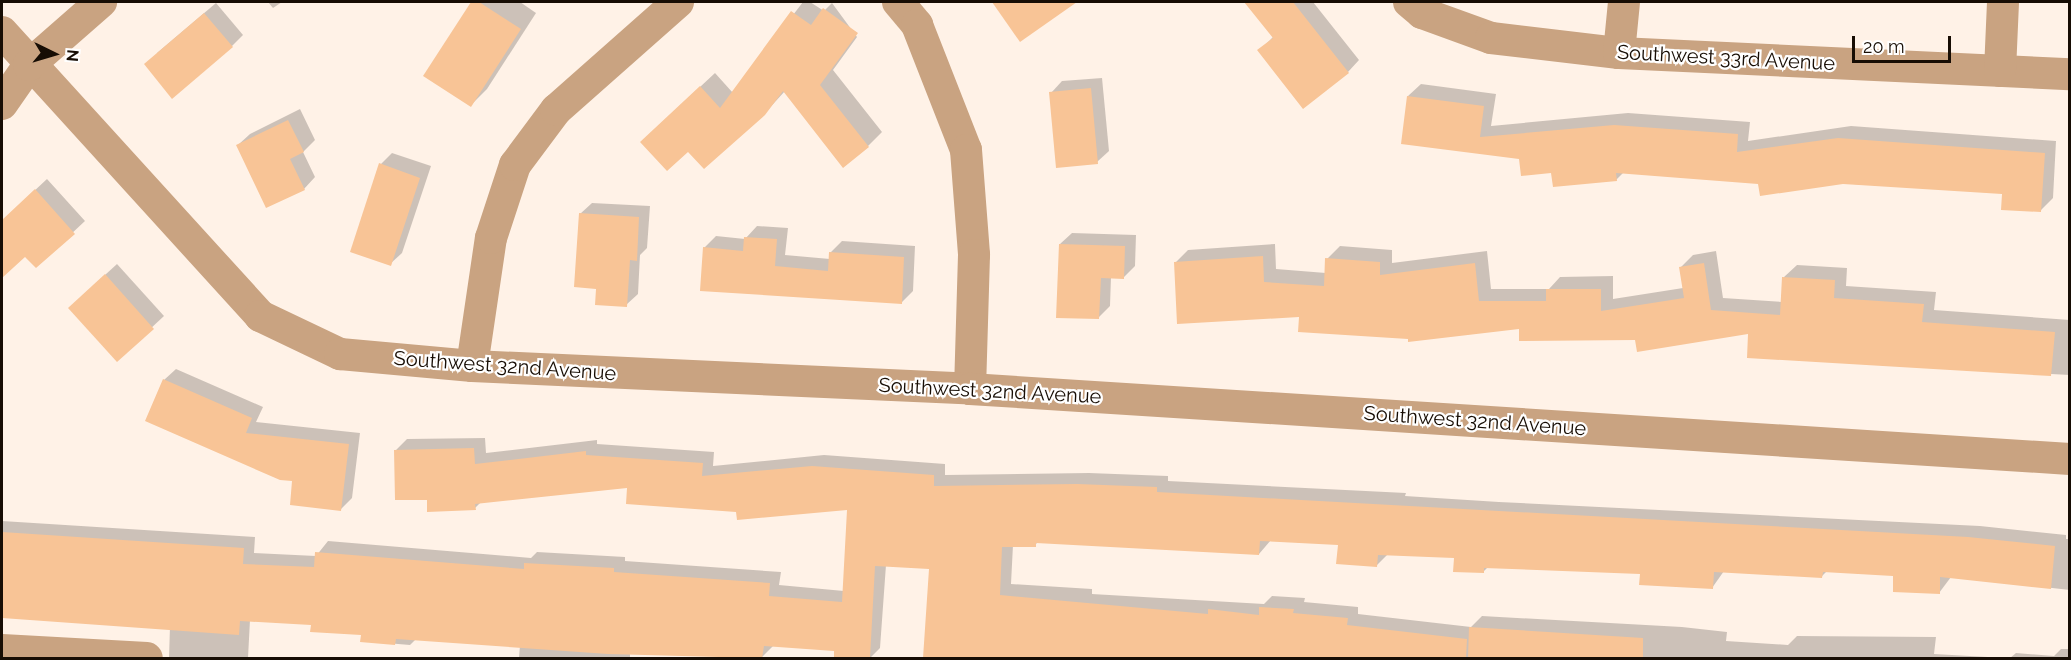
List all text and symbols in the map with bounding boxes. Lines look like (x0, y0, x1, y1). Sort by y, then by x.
north arrow (24, 24, 84, 84)
scale bar (1855, 24, 1954, 62)
text: 20 m (1863, 36, 1905, 57)
street label: Southwest 33rd Avenue (1616, 40, 1836, 76)
text: N (62, 49, 82, 63)
street label: Southwest 32nd Avenue (393, 346, 617, 386)
street label: Southwest 32nd Avenue (878, 373, 1102, 409)
street label: Southwest 32nd Avenue (1363, 401, 1587, 441)

